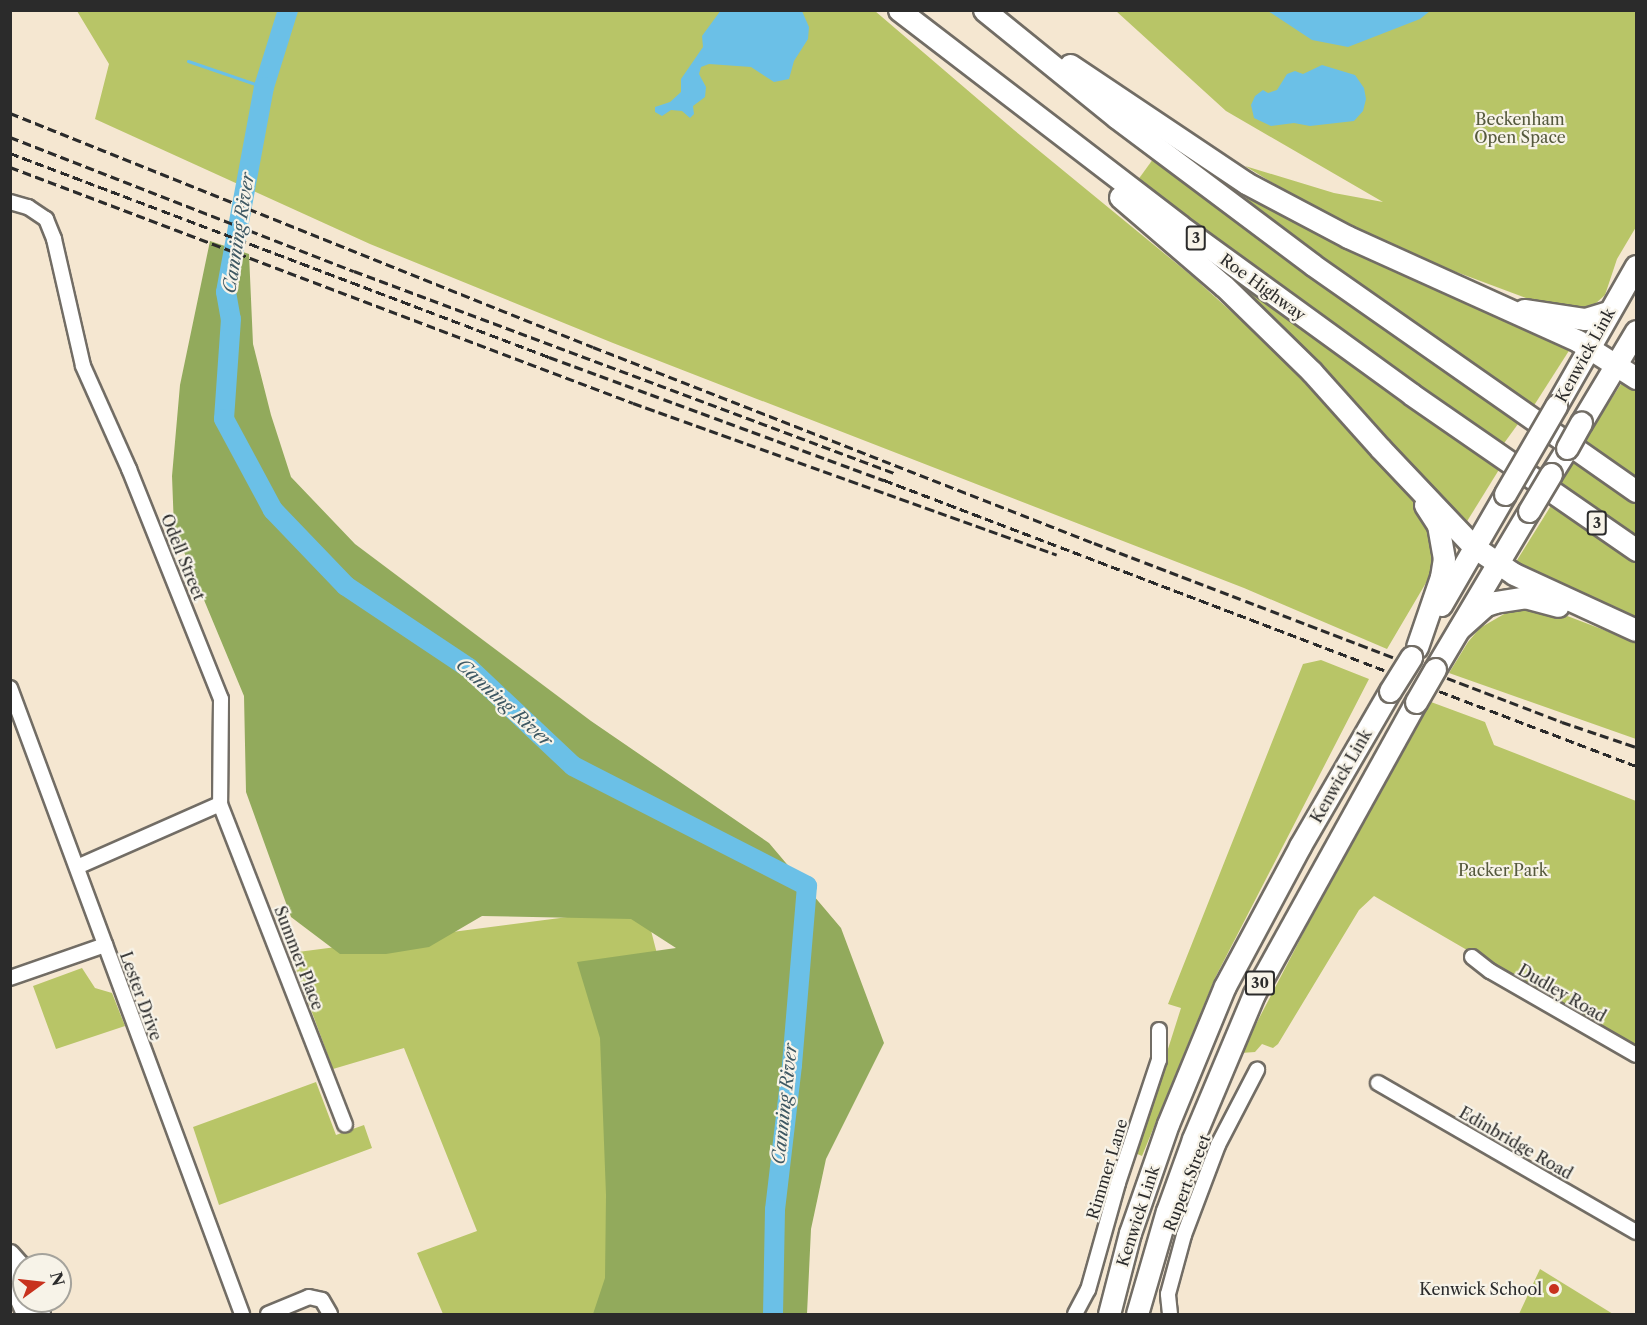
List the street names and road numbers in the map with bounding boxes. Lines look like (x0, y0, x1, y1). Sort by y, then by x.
road number: 3 (1186, 226, 1206, 250)
street label: Roe Highway (1217, 250, 1309, 324)
street label: Kenwick Link (1551, 304, 1619, 406)
street label: Odell Street (157, 511, 209, 603)
road number: 3 (1586, 511, 1608, 535)
street label: Kenwick Link (1306, 726, 1376, 826)
street label: Summer Place (270, 903, 328, 1013)
street label: Lester Drive (116, 949, 166, 1043)
street label: Dudley Road (1514, 960, 1610, 1026)
road number: 30 (1244, 971, 1276, 995)
street label: Edinbridge Road (1456, 1103, 1576, 1183)
street label: Rimmer Lane (1083, 1116, 1131, 1222)
street label: Rupert Street (1160, 1132, 1214, 1234)
street label: Kenwick Link (1113, 1163, 1163, 1269)

